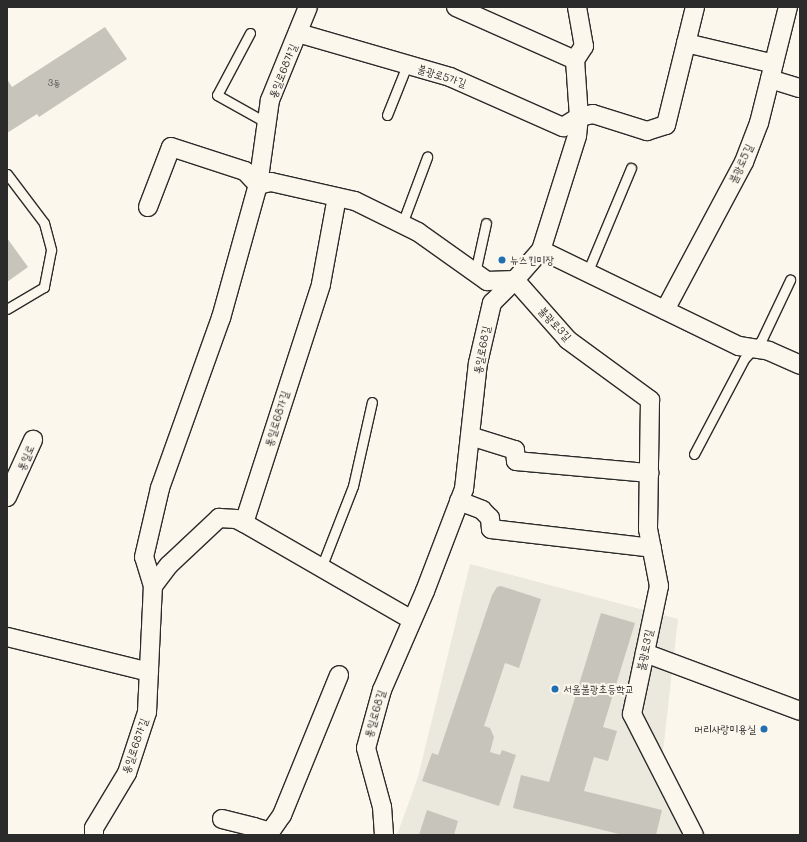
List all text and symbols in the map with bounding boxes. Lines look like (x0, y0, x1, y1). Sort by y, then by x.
street label: 통일로68가길 (266, 42, 300, 100)
street label: 불광로5가길 (416, 62, 468, 90)
house number: 3동 (48, 78, 60, 88)
street label: 불광로5길 (726, 142, 756, 186)
place label: 뉴스킨미장 (510, 253, 554, 267)
marker: 뉴스킨미장 (497, 255, 507, 265)
street label: 불광로3길 (536, 304, 574, 344)
street label: 통일로68길 (471, 325, 493, 375)
street label: 통일로68가길 (262, 390, 292, 448)
street label: 통일로 (15, 443, 37, 473)
street label: 불광로3길 (634, 628, 656, 672)
place label: 서울불광초등학교 (563, 682, 634, 696)
marker: 서울불광초등학교 (550, 684, 560, 694)
street label: 통일로68길 (362, 689, 388, 739)
street label: 통일로68가길 (119, 717, 151, 775)
place label: 머리사랑미용실 (694, 722, 756, 736)
marker: 머리사랑미용실 (759, 724, 769, 734)

